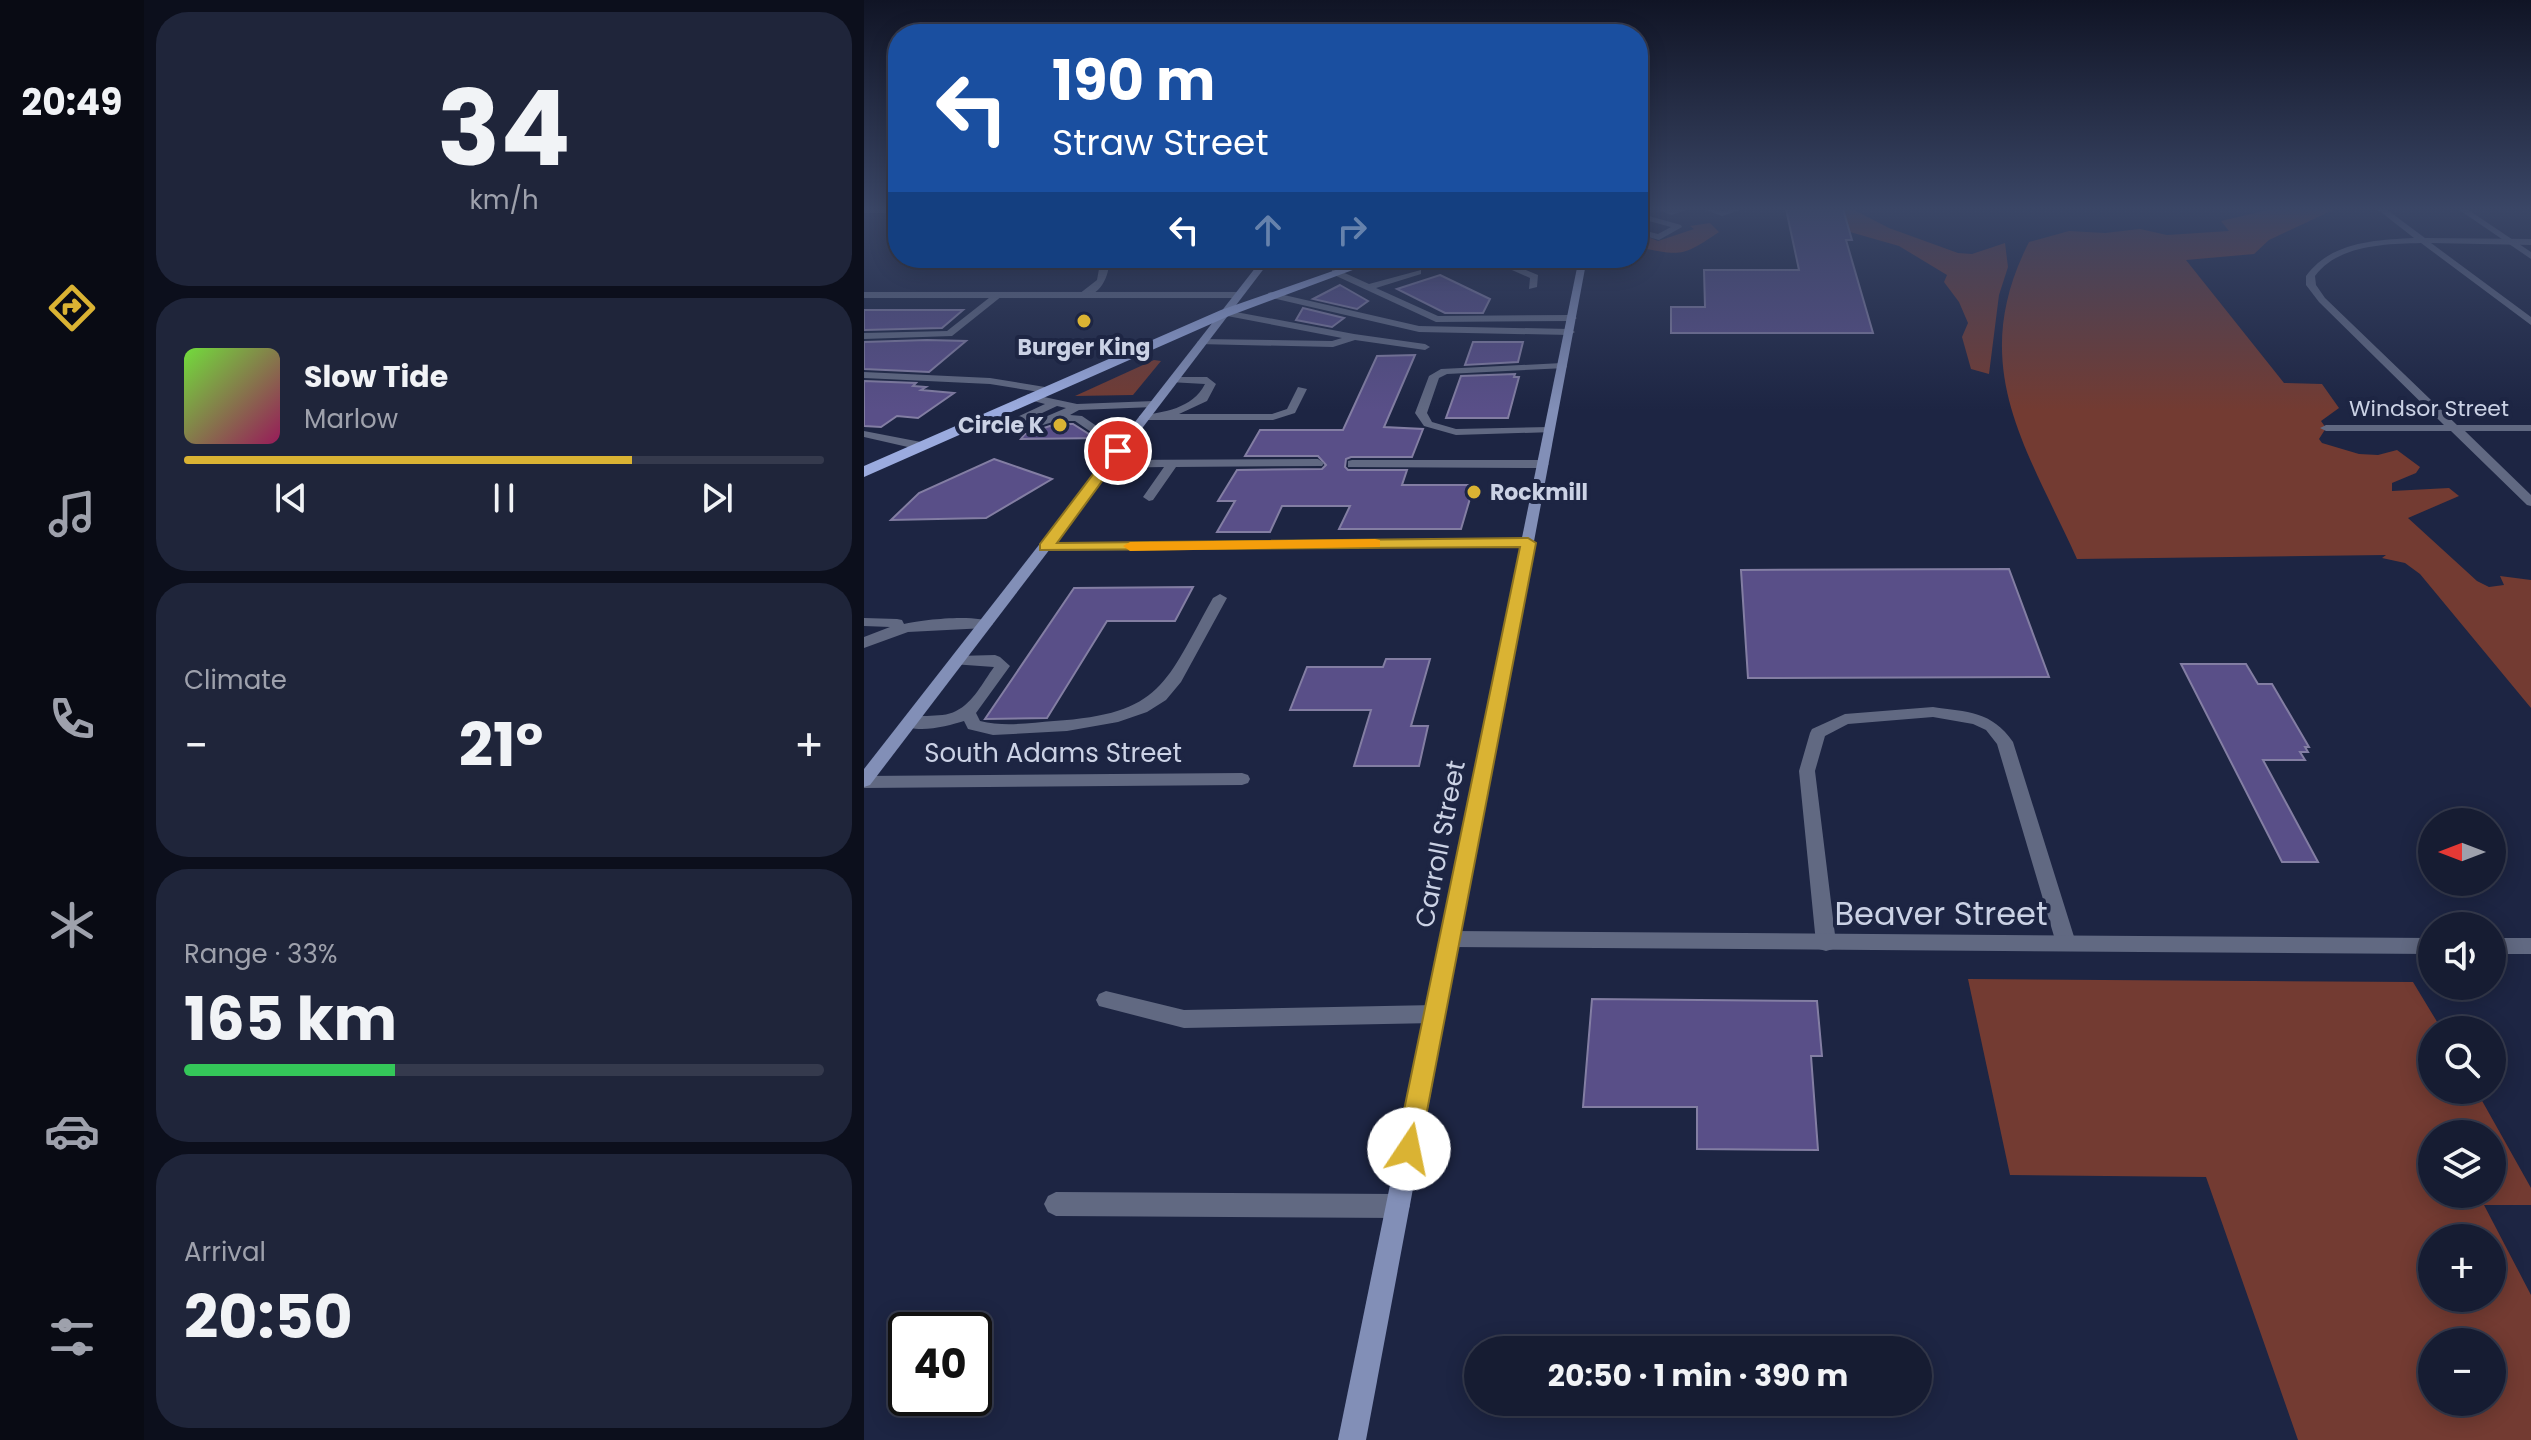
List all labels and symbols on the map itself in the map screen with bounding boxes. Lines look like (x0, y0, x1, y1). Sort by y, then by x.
marker: Burger King (1075, 312, 1093, 330)
place label: Burger King (1018, 332, 1150, 363)
street label: Windsor Street (2349, 393, 2509, 424)
place label: Circle K (958, 410, 1044, 441)
marker: Circle K (1051, 416, 1069, 434)
pin (1084, 417, 1152, 485)
place label: Rockmill (1490, 477, 1588, 508)
marker: Rockmill (1465, 483, 1483, 501)
street label: South Adams Street (924, 735, 1182, 771)
street label: Carroll Street (1406, 757, 1474, 931)
north arrow (2418, 808, 2506, 896)
street label: Beaver Street (1834, 891, 2048, 936)
position arrow (1367, 1107, 1451, 1191)
speed limit sign: 40 (888, 1312, 992, 1416)

